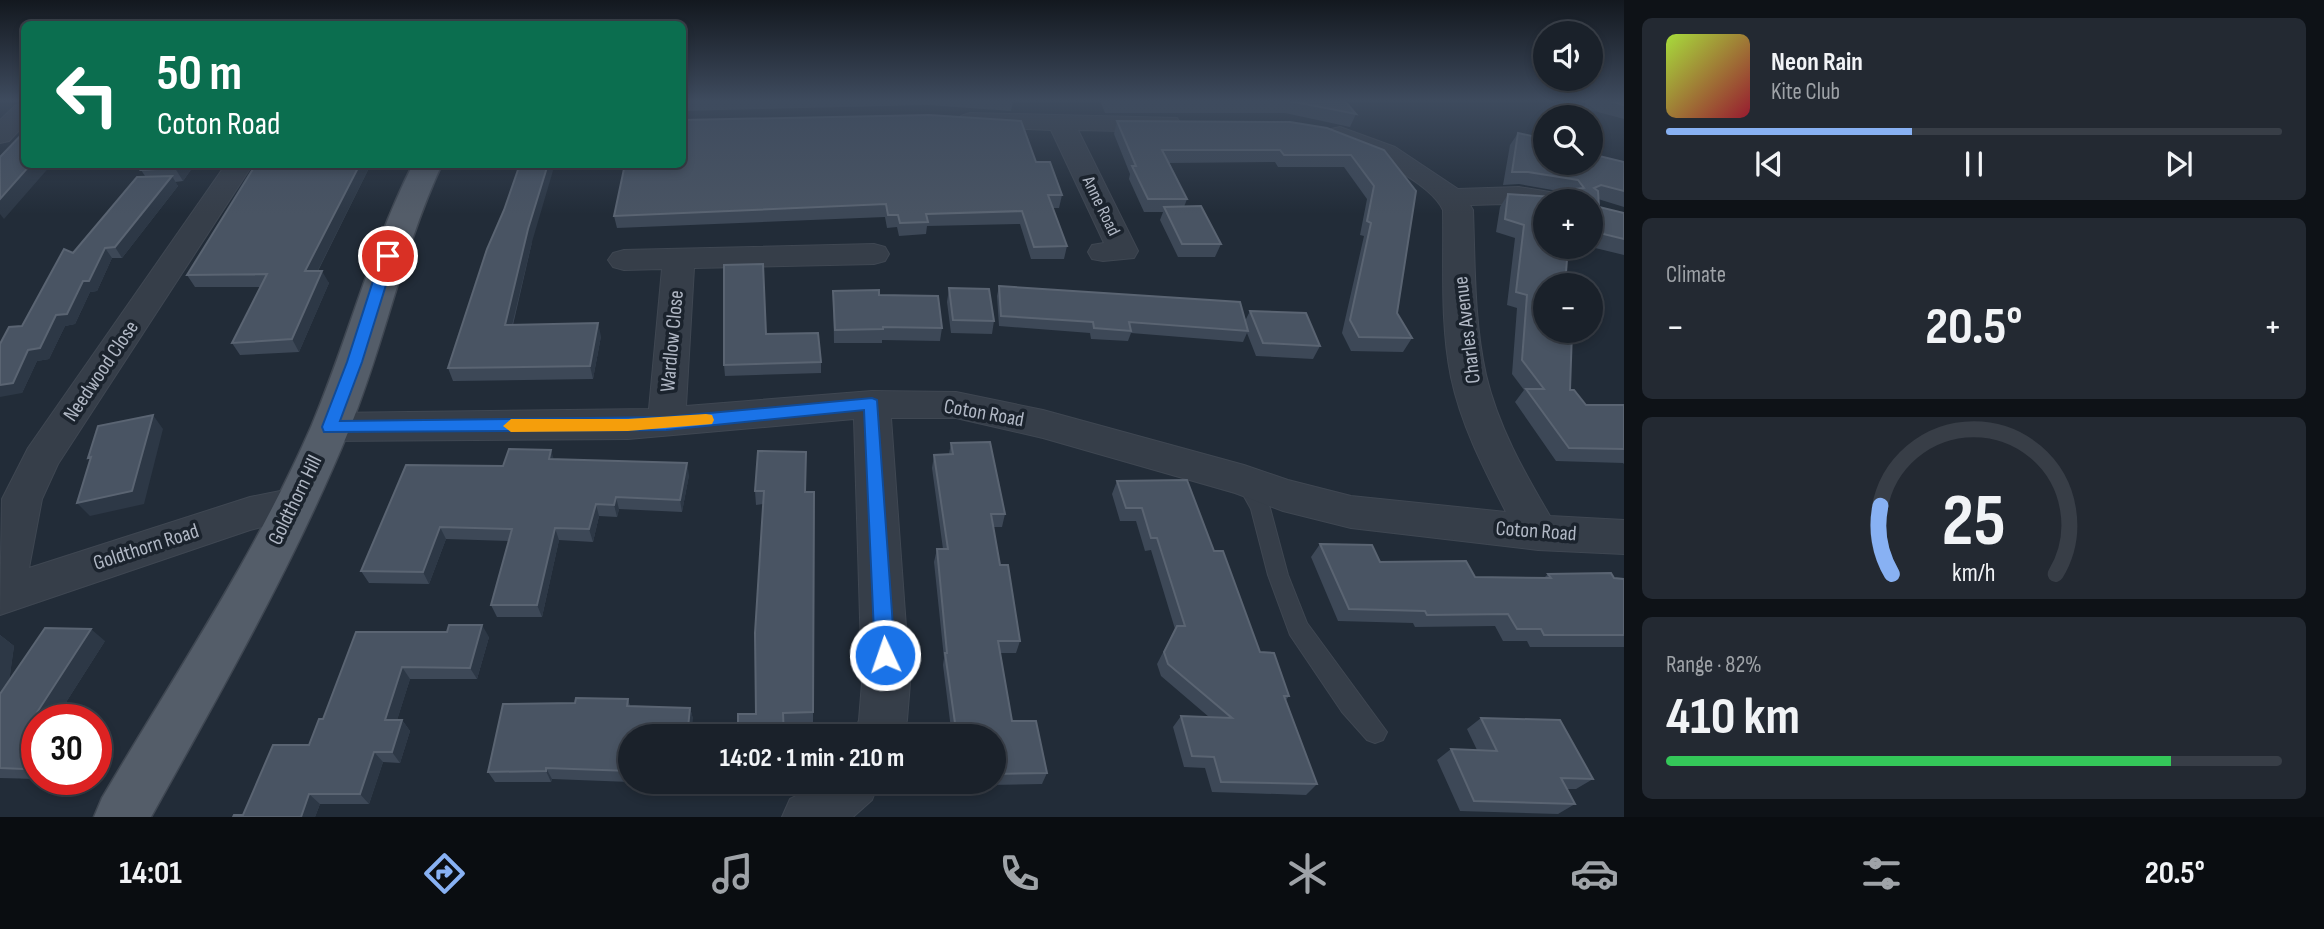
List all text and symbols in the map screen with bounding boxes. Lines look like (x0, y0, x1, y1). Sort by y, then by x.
map controls (1533, 21, 1603, 343)
button: sound (1533, 21, 1603, 91)
text: 50 m (157, 45, 242, 104)
text: Neon Rain (1771, 47, 1863, 78)
icon: left (42, 49, 133, 140)
text: Kite Club (1771, 78, 1840, 106)
text: Coton Road (157, 105, 280, 144)
button: search (1533, 105, 1603, 175)
icon: previous (1750, 145, 1788, 183)
icon: pause (1955, 145, 1993, 183)
icon: next (2160, 145, 2198, 183)
street label: Anne Road (1077, 172, 1124, 239)
button: + (1533, 189, 1603, 259)
pin (358, 226, 418, 286)
icon: arrive (369, 237, 407, 275)
text: Climate (1666, 261, 1726, 289)
button: − (1533, 273, 1603, 343)
street label: Charles Avenue (1448, 275, 1486, 385)
street label: Wardlow Close (655, 289, 689, 393)
text: 20.5° (1925, 296, 2023, 359)
text: − (1666, 305, 1685, 350)
text: + (2263, 305, 2282, 350)
street label: Needwood Close (58, 316, 144, 426)
street label: Coton Road (942, 394, 1026, 432)
street label: Goldthorn Hill (263, 451, 327, 549)
text: 25 (1942, 479, 2006, 567)
street label: Coton Road (1495, 516, 1577, 546)
street label: Goldthorn Road (90, 518, 202, 576)
text: km/h (1952, 558, 1996, 589)
position arrow (848, 618, 922, 692)
text: Range · 82% (1666, 651, 1762, 679)
text: 410 km (1666, 686, 1800, 749)
speed limit sign: 30 (21, 704, 112, 795)
text: 14:02 · 1 min · 210 m (720, 743, 904, 774)
icon: directions (420, 849, 469, 898)
icon: music (708, 849, 757, 898)
icon: phone (995, 849, 1044, 898)
icon: climate (1283, 849, 1332, 898)
icon: car (1570, 849, 1619, 898)
icon: filters (1857, 849, 1906, 898)
text: 14:01 (119, 854, 182, 893)
text: 20.5° (2145, 854, 2205, 893)

